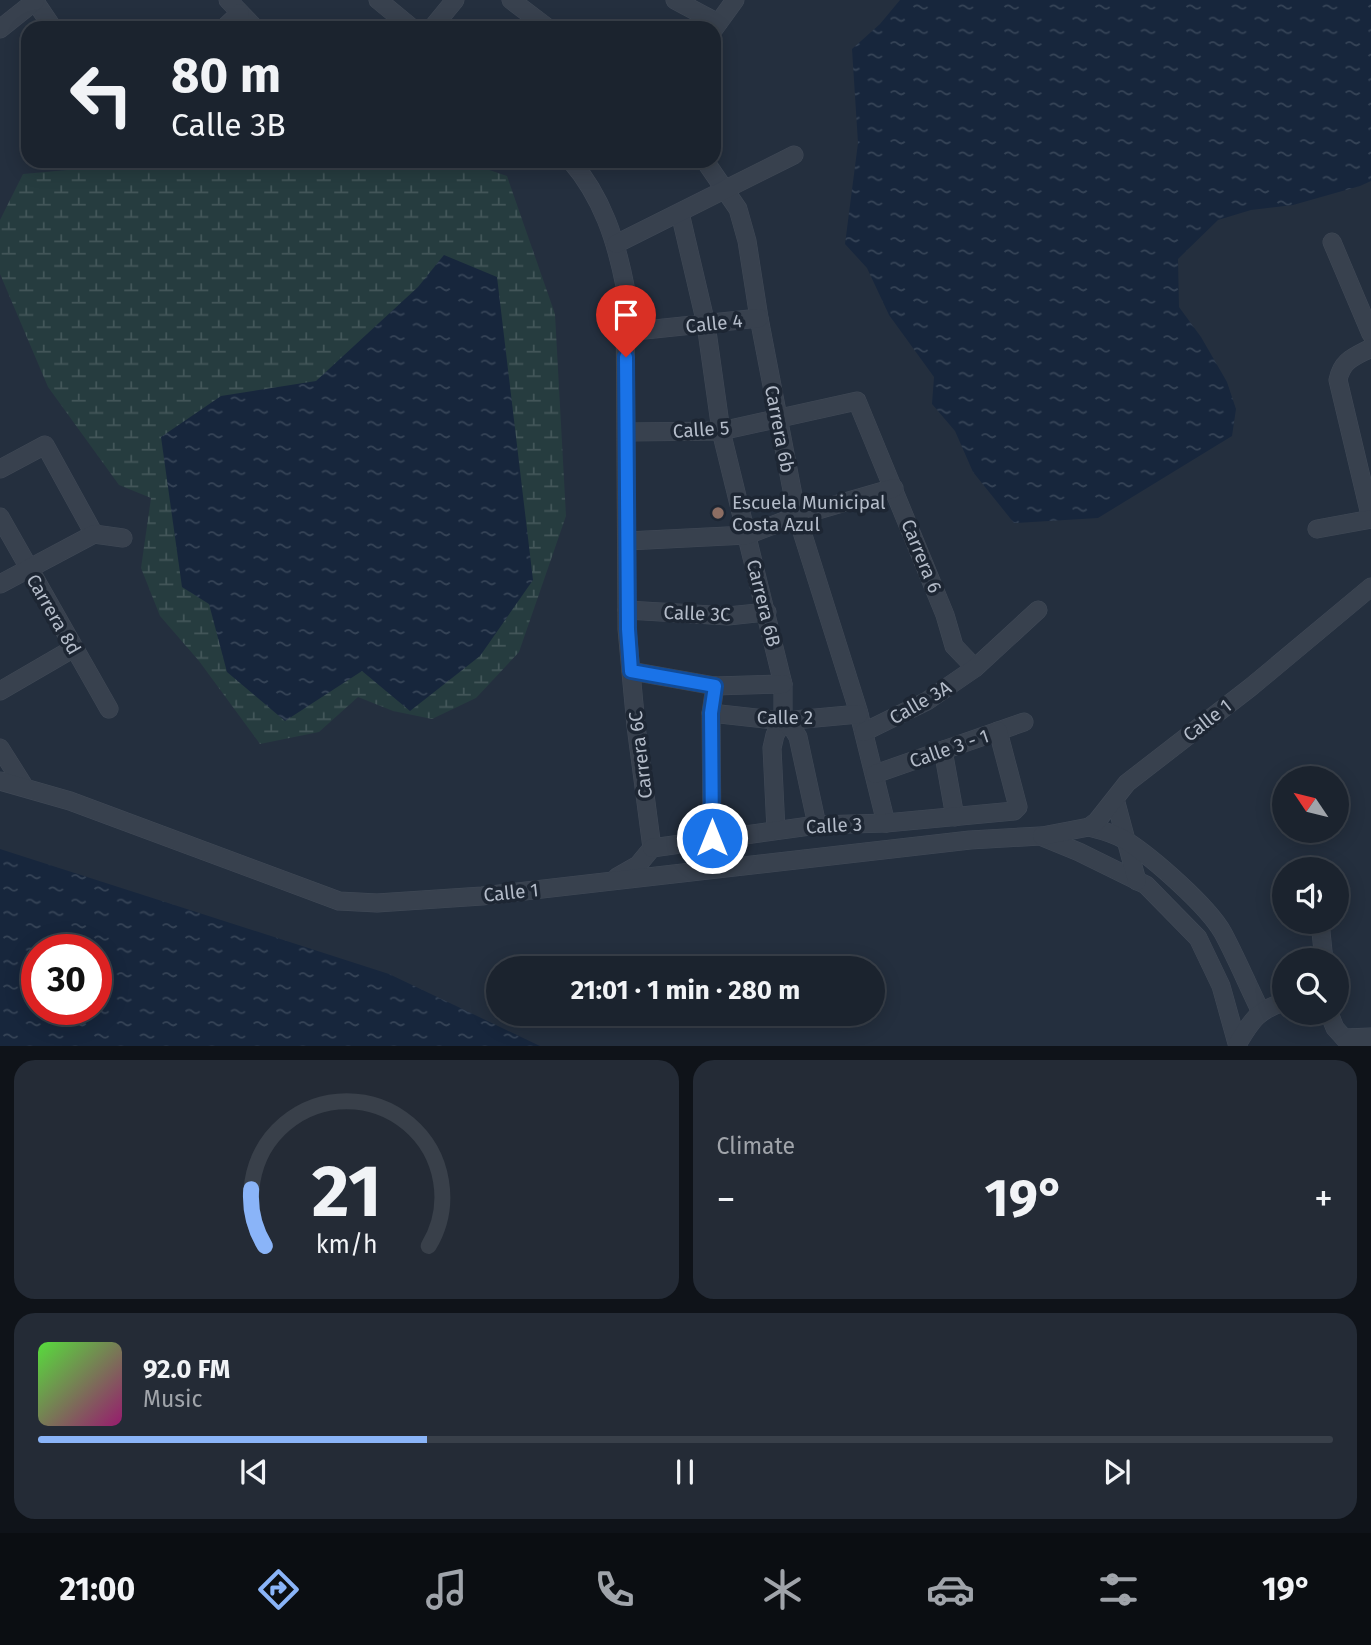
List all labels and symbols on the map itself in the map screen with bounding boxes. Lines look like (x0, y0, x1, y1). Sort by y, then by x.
pin (596, 285, 656, 357)
street label: Calle 4 (684, 309, 744, 338)
street label: Carrera 6b (760, 383, 799, 475)
street label: Calle 5 (672, 416, 730, 443)
place label: Escuela Municipal Costa Azul (732, 491, 886, 536)
marker: Escuela Municipal Costa Azul (710, 505, 726, 521)
street label: Carrera 6 (896, 516, 947, 596)
street label: Carrera 6B (742, 557, 785, 649)
street label: Carrera 8d (21, 570, 86, 659)
street label: Calle 3C (663, 601, 731, 626)
street label: Calle 3A (885, 676, 955, 729)
street label: Calle 1 (1178, 694, 1236, 746)
street label: Calle 2 (757, 706, 813, 729)
street label: Carrera 6C (624, 709, 657, 800)
street label: Calle 3 - 1 (906, 724, 992, 773)
north arrow (1272, 766, 1349, 844)
position arrow (675, 801, 749, 875)
street label: Calle 3 (805, 813, 863, 838)
street label: Calle 1 (482, 878, 540, 907)
speed limit sign: 30 (21, 934, 112, 1025)

